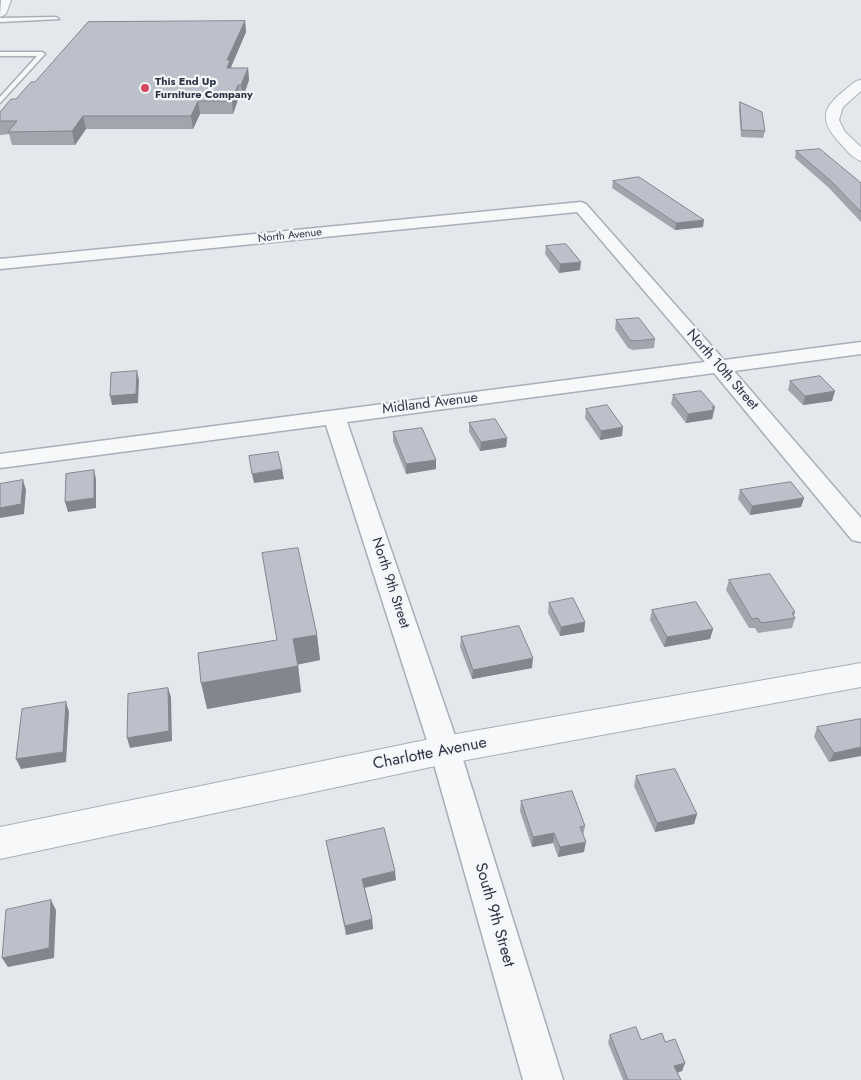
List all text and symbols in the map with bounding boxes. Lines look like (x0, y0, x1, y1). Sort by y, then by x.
place label: This End Up Furniture Company (155, 75, 253, 101)
marker: This End Up Furniture Company (139, 82, 151, 94)
street label: North Avenue (257, 226, 323, 246)
street label: North 10th Street (682, 326, 762, 414)
street label: Midland Avenue (381, 390, 479, 418)
street label: North 9th Street (367, 535, 413, 631)
street label: Charlotte Avenue (371, 734, 489, 774)
street label: South 9th Street (470, 861, 518, 969)

